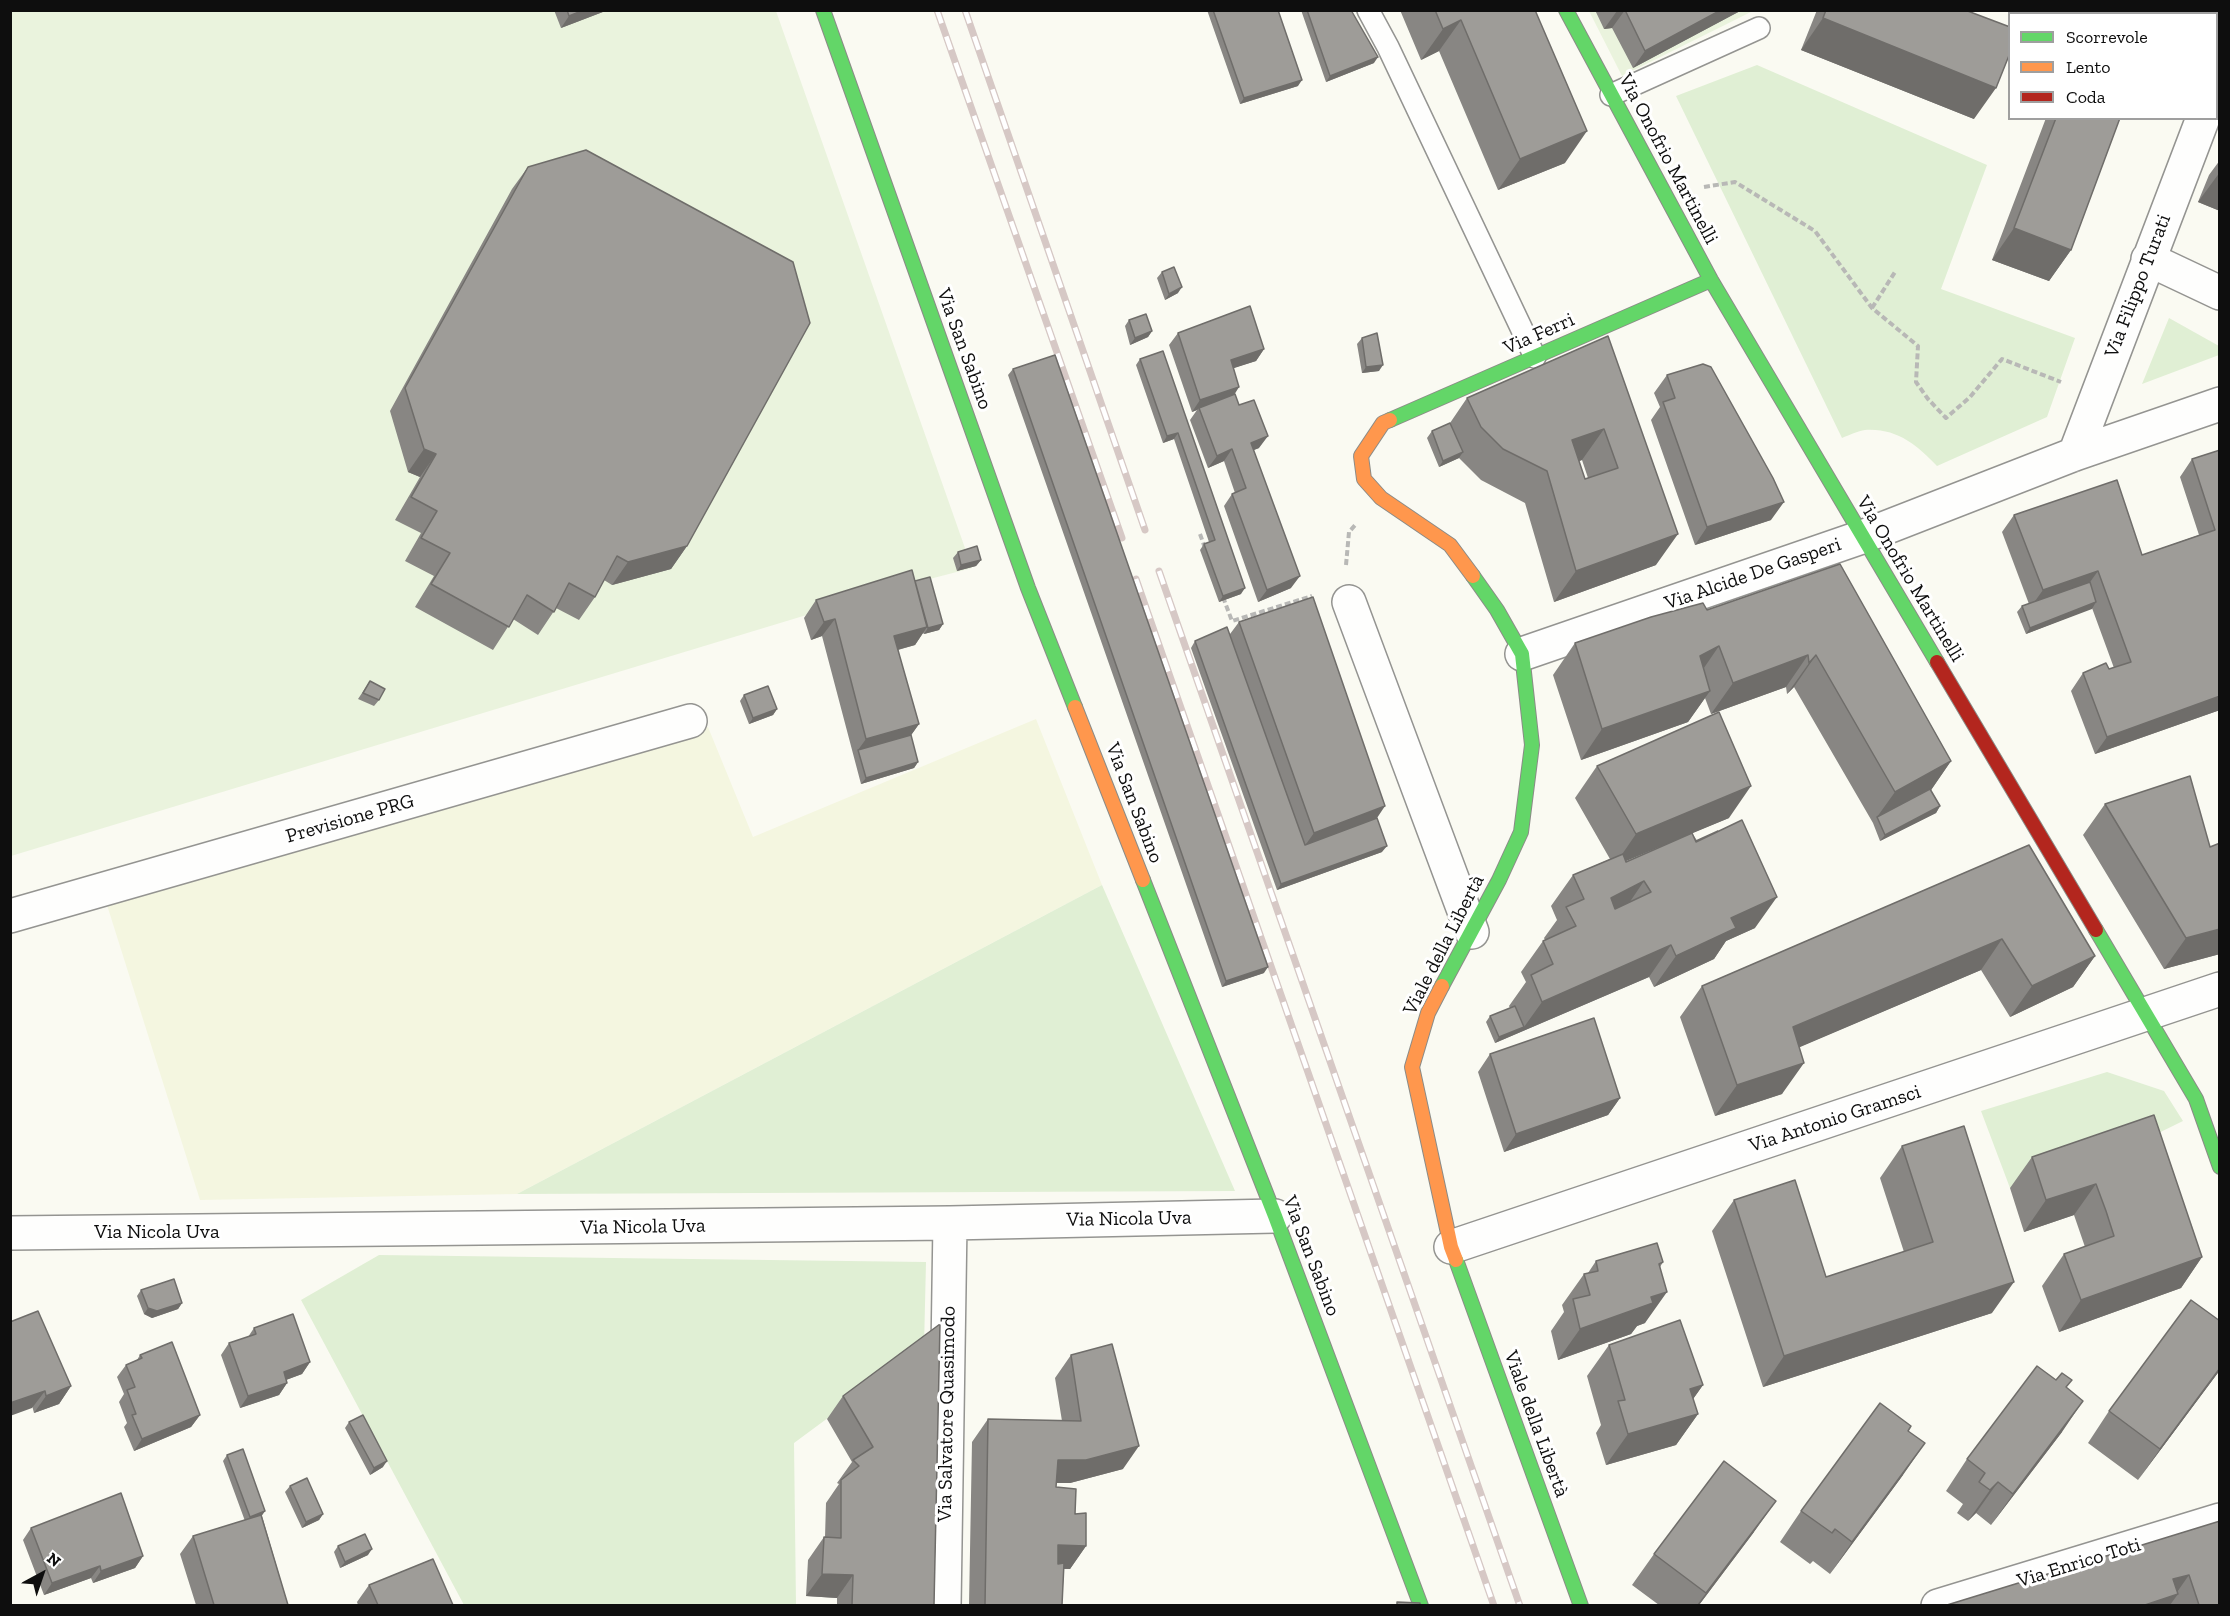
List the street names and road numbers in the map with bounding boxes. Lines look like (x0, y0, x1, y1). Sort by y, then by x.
street label: Via Onofrio Martinelli (1613, 70, 1723, 248)
street label: Via Filippo Turati (2100, 211, 2176, 361)
street label: Via San Sabino (931, 285, 997, 413)
street label: Via Ferri (1500, 308, 1578, 360)
street label: Via Onofrio Martinelli (1851, 492, 1969, 666)
street label: Via Alcide De Gasperi (1662, 533, 1844, 615)
street label: Via San Sabino (1100, 739, 1168, 867)
street label: Previsione PRG (283, 789, 417, 849)
street label: Viale della Libertà (1398, 871, 1490, 1019)
street label: Via Antonio Gramsci (1746, 1080, 1924, 1158)
street label: Via San Sabino (1277, 1192, 1345, 1320)
street label: Via Nicola Uva (1066, 1206, 1192, 1232)
street label: Via Nicola Uva (580, 1214, 706, 1240)
street label: Via Nicola Uva (94, 1220, 220, 1244)
street label: Via Salvatore Quasimodo (933, 1306, 961, 1522)
street label: Viale della Libertà (1498, 1347, 1574, 1501)
street label: Via Enrico Toti (2014, 1533, 2144, 1593)

